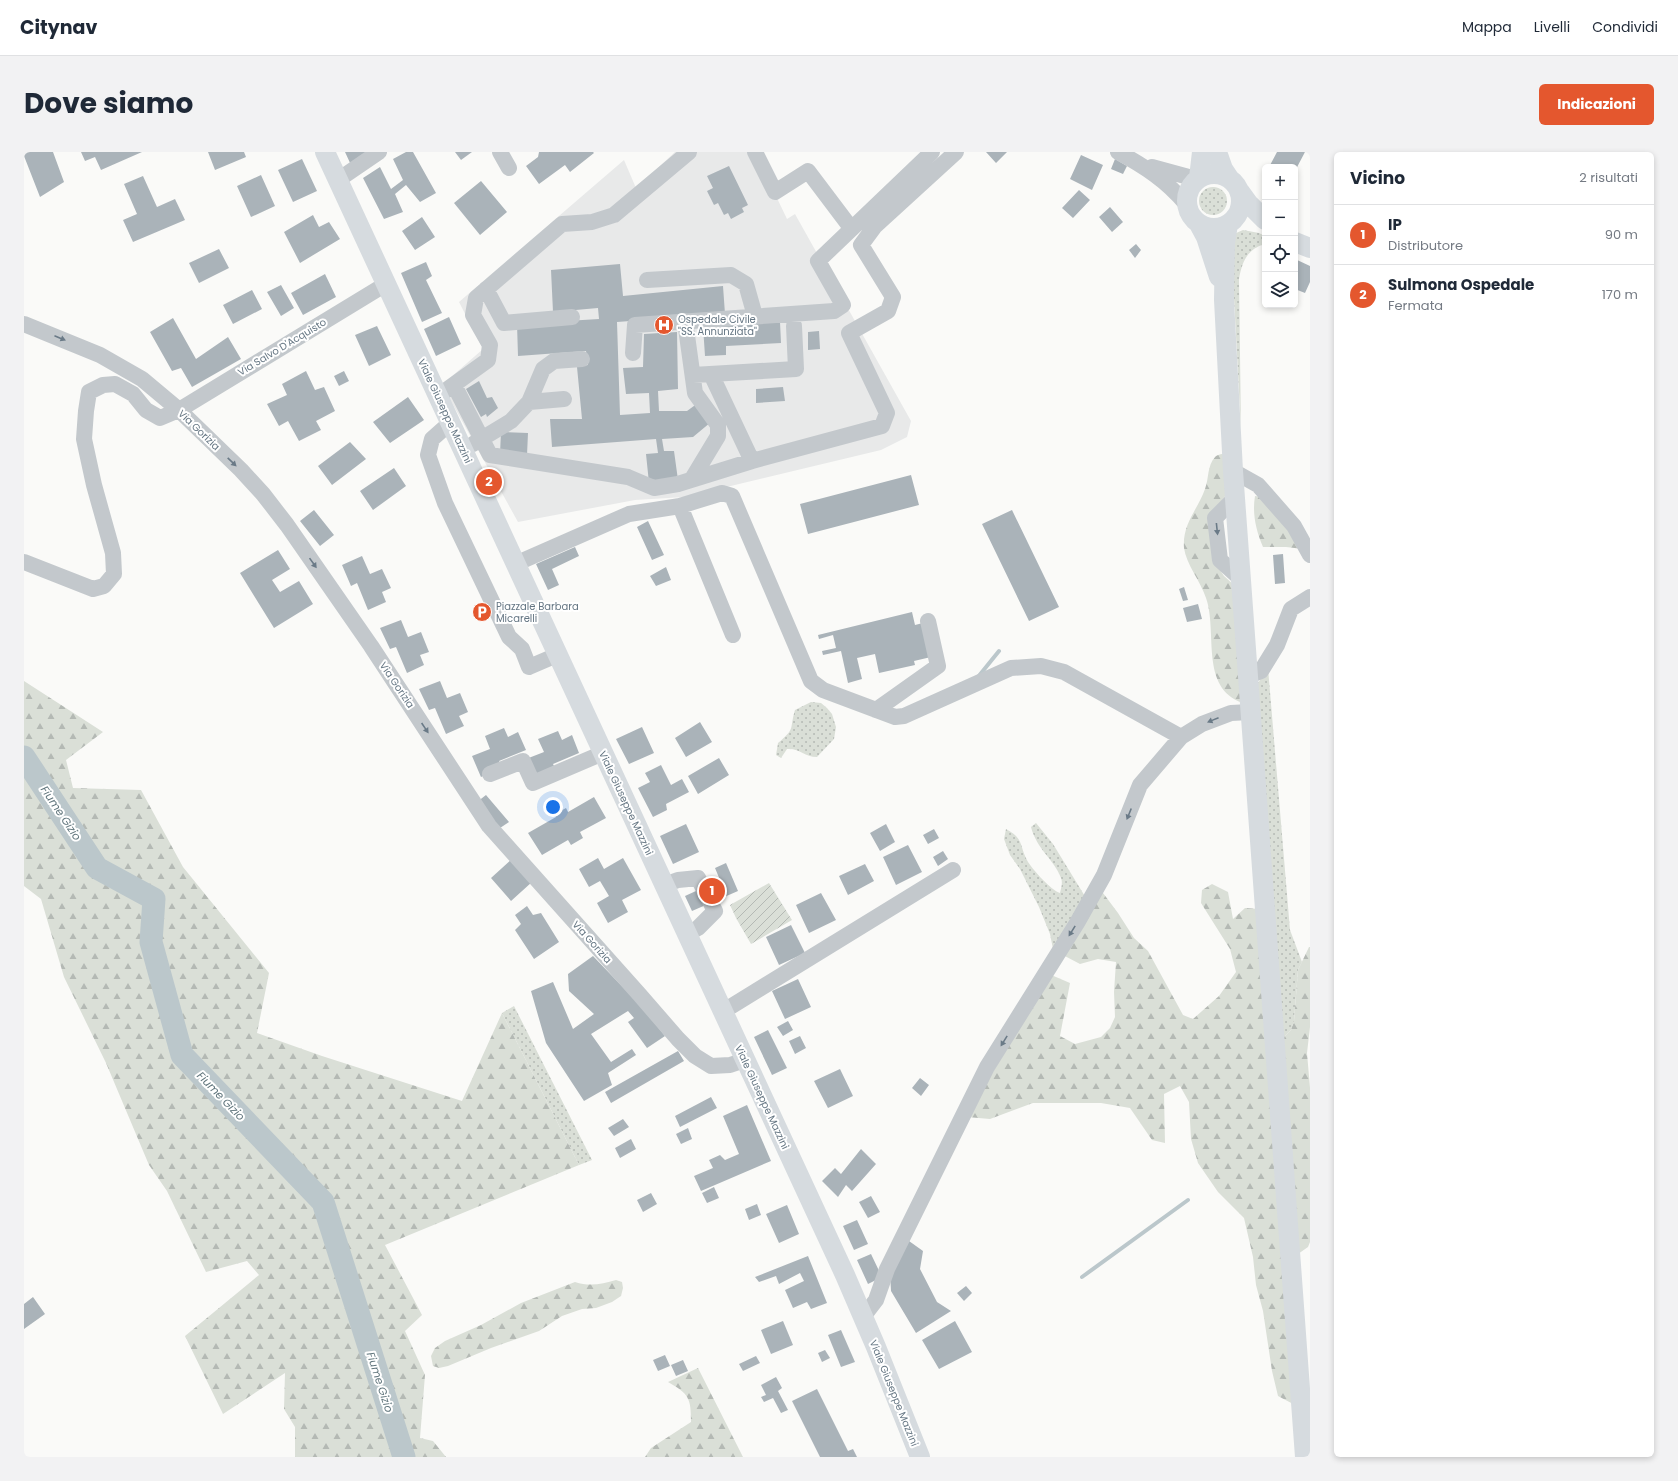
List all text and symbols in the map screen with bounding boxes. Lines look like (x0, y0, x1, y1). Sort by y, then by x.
text: Citynav (20, 14, 97, 41)
text: Mappa (1462, 17, 1512, 37)
text: Livelli (1534, 17, 1570, 37)
text: Condividi (1592, 17, 1658, 37)
text: Dove siamo (24, 84, 193, 123)
button: Indicazioni (1539, 84, 1654, 125)
map controls (1262, 164, 1298, 308)
button: + (1262, 164, 1298, 200)
text: Vicino (1350, 166, 1405, 190)
text: 2 risultati (1579, 168, 1638, 187)
button: − (1262, 200, 1298, 236)
text: IP (1388, 214, 1402, 235)
text: 1 (1361, 225, 1365, 244)
text: 90 m (1605, 225, 1638, 244)
button: locate (1262, 236, 1298, 272)
text: Distributore (1388, 236, 1463, 255)
button: layers (1262, 272, 1298, 308)
text: Sulmona Ospedale (1388, 274, 1534, 295)
text: 2 (1359, 285, 1367, 304)
text: 170 m (1602, 285, 1638, 304)
text: Fermata (1388, 296, 1443, 315)
place label: Ospedale Civile "SS. Annunziata" (678, 312, 757, 339)
hospital icon: Ospedale Civile "SS. Annunziata" (653, 314, 675, 336)
street label: Via Salvo D'Acquisto (235, 315, 329, 379)
one-way arrow (54, 335, 66, 342)
street label: Viale Giuseppe Mazzini (414, 356, 476, 466)
street label: Via Gorizia (175, 406, 223, 454)
one-way arrow (227, 457, 237, 467)
pin: 2 (476, 467, 502, 497)
one-way arrow (1213, 523, 1220, 535)
one-way arrow (309, 558, 317, 568)
place label: Piazzale Barbara Micarelli (496, 599, 579, 626)
parking icon: Piazzale Barbara Micarelli (471, 601, 493, 623)
street label: Via Gorizia (376, 659, 418, 711)
one-way arrow (1206, 718, 1218, 724)
one-way arrow (422, 723, 429, 734)
street label: Viale Giuseppe Mazzini (595, 748, 657, 858)
water label: Fiume Gizio (37, 783, 85, 843)
your location (543, 797, 563, 817)
one-way arrow (1125, 808, 1131, 820)
pin: 1 (699, 876, 725, 906)
street label: Via Gorizia (569, 917, 615, 967)
one-way arrow (1069, 925, 1076, 937)
one-way arrow (1000, 1035, 1007, 1047)
street label: Viale Giuseppe Mazzini (731, 1042, 793, 1152)
water label: Fiume Gizio (193, 1068, 249, 1124)
street label: Viale Giuseppe Mazzini (866, 1338, 922, 1448)
water label: Fiume Gizio (363, 1350, 397, 1414)

